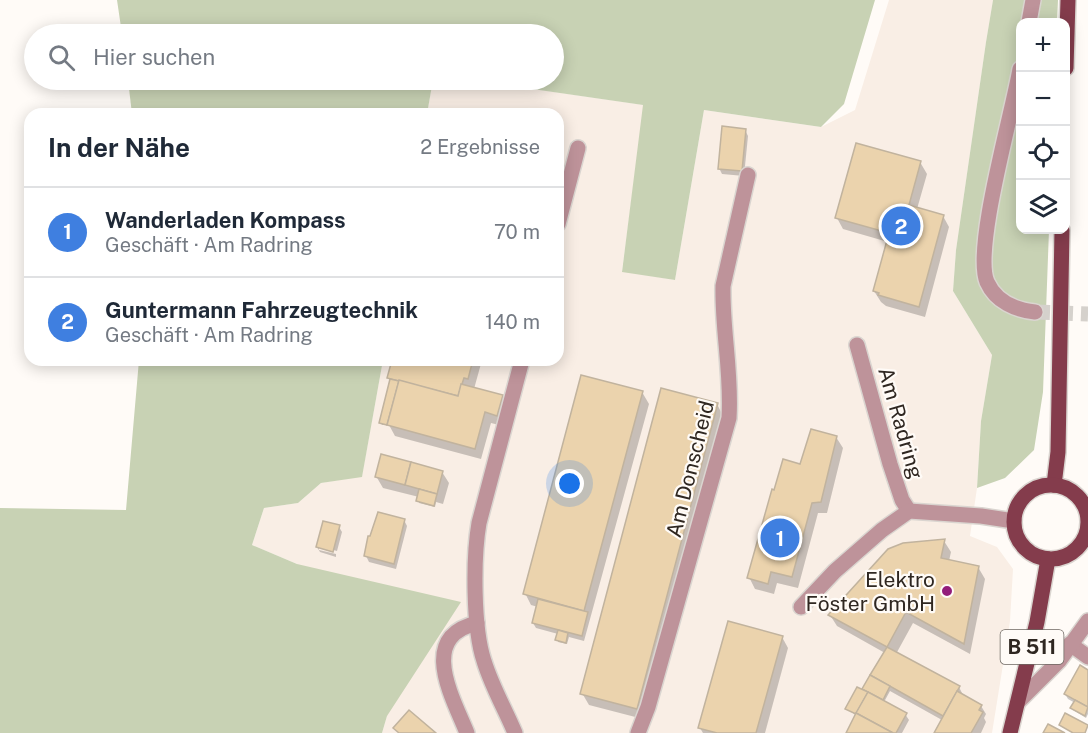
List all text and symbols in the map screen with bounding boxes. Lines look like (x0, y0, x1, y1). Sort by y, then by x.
map controls (1016, 18, 1070, 234)
button: + (1016, 18, 1070, 72)
search box (24, 24, 564, 90)
icon: search (45, 41, 78, 74)
text: Hier suchen (93, 44, 215, 70)
button: − (1016, 72, 1070, 126)
button: locate (1016, 126, 1070, 180)
text: In der Nähe (48, 132, 190, 163)
text: 2 Ergebnisse (420, 135, 540, 159)
button: layers (1016, 180, 1070, 234)
pin: 2 (882, 204, 920, 248)
text: Wanderladen Kompass (105, 207, 346, 233)
text: 1 (63, 220, 72, 244)
text: 70 m (494, 220, 540, 244)
text: Geschäft · Am Radring (105, 233, 313, 257)
text: Guntermann Fahrzeugtechnik (105, 297, 418, 323)
text: 2 (61, 310, 74, 334)
text: 140 m (485, 310, 540, 334)
text: Geschäft · Am Radring (105, 323, 313, 347)
street label: Am Radring (873, 364, 929, 482)
street label: Am Donscheid (661, 398, 719, 540)
your location (555, 469, 584, 498)
pin: 1 (760, 516, 800, 560)
place label: Elektro Föster GmbH (806, 567, 935, 616)
marker: Elektro Föster GmbH (940, 584, 954, 598)
road number: B 511 (1000, 630, 1064, 664)

